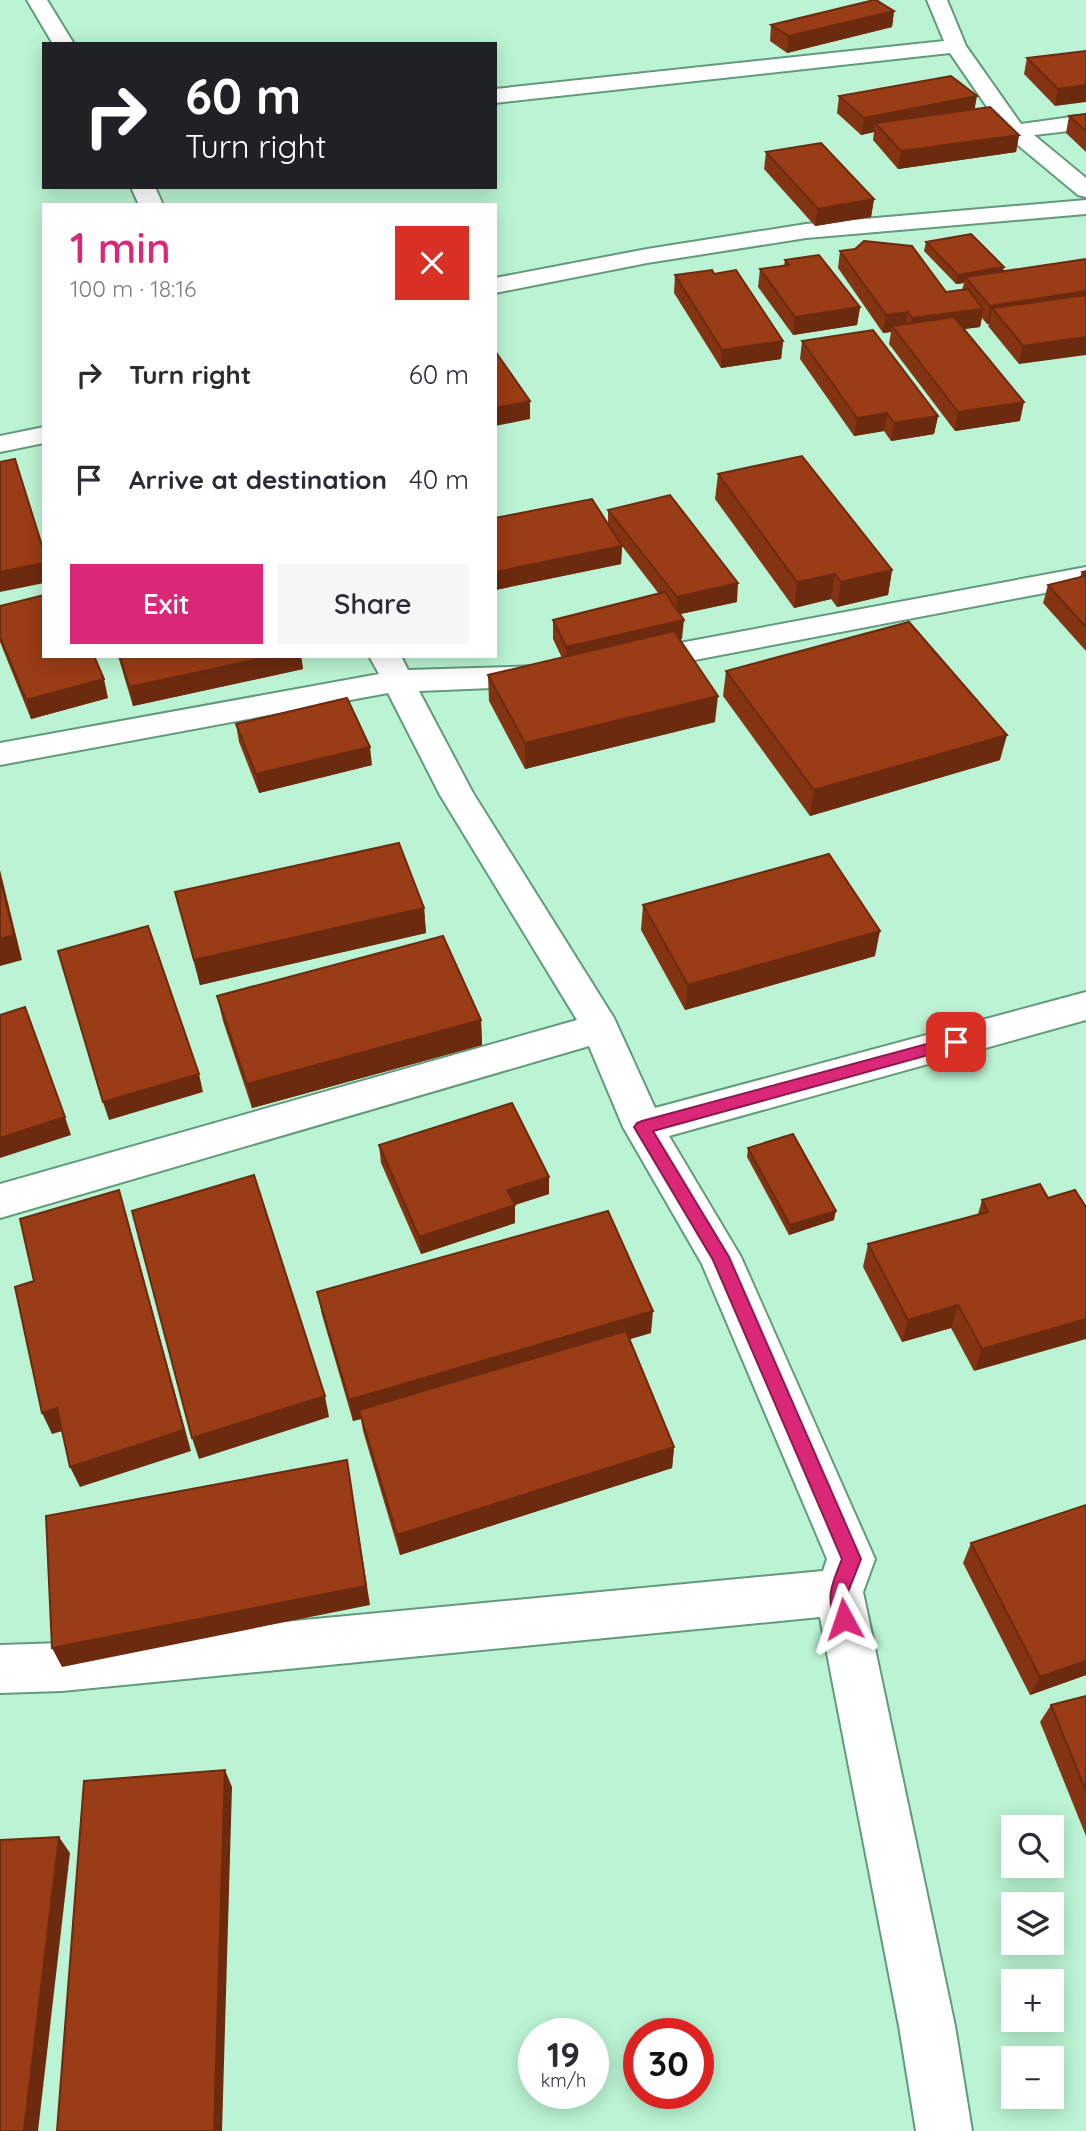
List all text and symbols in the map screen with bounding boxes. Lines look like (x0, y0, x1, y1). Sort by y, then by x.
text: 60 m (185, 65, 301, 126)
icon: right (70, 70, 161, 161)
text: Turn right (185, 126, 326, 166)
text: 1 min (70, 221, 171, 274)
button: close (395, 226, 469, 300)
text: 100 m · 18:16 (70, 274, 196, 303)
icon: right (70, 356, 108, 394)
text: Turn right (129, 358, 251, 391)
text: 60 m (409, 358, 469, 391)
icon: arrive (70, 461, 108, 499)
text: Arrive at destination (129, 463, 387, 496)
text: 40 m (409, 463, 469, 496)
button: Exit (70, 564, 263, 644)
button: Share (277, 564, 469, 644)
pin (926, 1012, 986, 1072)
icon: arrive (937, 1023, 975, 1061)
position arrow (807, 1582, 881, 1656)
map controls (1001, 1815, 1064, 2109)
button: search (1001, 1815, 1064, 1878)
button: layers (1001, 1892, 1064, 1955)
button: + (1001, 1969, 1064, 2032)
speed limit sign: 30 (623, 2018, 714, 2109)
text: 19 (547, 2032, 580, 2076)
button: − (1001, 2046, 1064, 2109)
text: km/h (541, 2069, 586, 2092)

